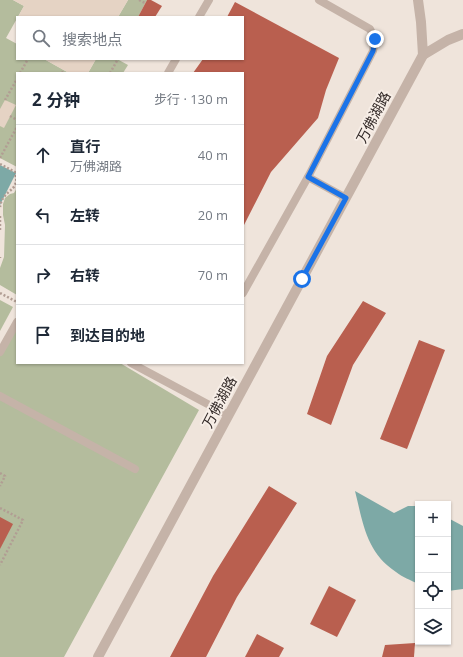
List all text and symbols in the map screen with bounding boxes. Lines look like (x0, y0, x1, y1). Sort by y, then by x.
search box (16, 16, 244, 60)
icon: search (30, 27, 52, 49)
text: 搜索地点 (62, 29, 122, 49)
route end (366, 30, 384, 48)
text: 2 分钟 (32, 88, 80, 111)
street label: 万佛湖路 (351, 88, 395, 146)
text: 步行 · 130 m (154, 90, 228, 108)
text: 直行 (70, 136, 100, 156)
icon: ahead (32, 144, 54, 166)
text: 40 m (198, 146, 228, 164)
text: 万佛湖路 (70, 157, 122, 175)
icon: left (32, 204, 54, 226)
text: 左转 (70, 205, 100, 225)
text: 20 m (198, 206, 228, 224)
icon: right (32, 264, 54, 286)
text: 右转 (70, 265, 100, 285)
text: 70 m (198, 266, 228, 284)
route start (293, 270, 311, 288)
icon: arrive (32, 324, 54, 346)
text: 到达目的地 (70, 325, 145, 345)
street label: 万佛湖路 (197, 373, 241, 431)
map controls (415, 501, 451, 645)
button: + (415, 501, 451, 537)
button: − (415, 537, 451, 573)
button: locate (415, 573, 451, 609)
button: layers (415, 609, 451, 645)

